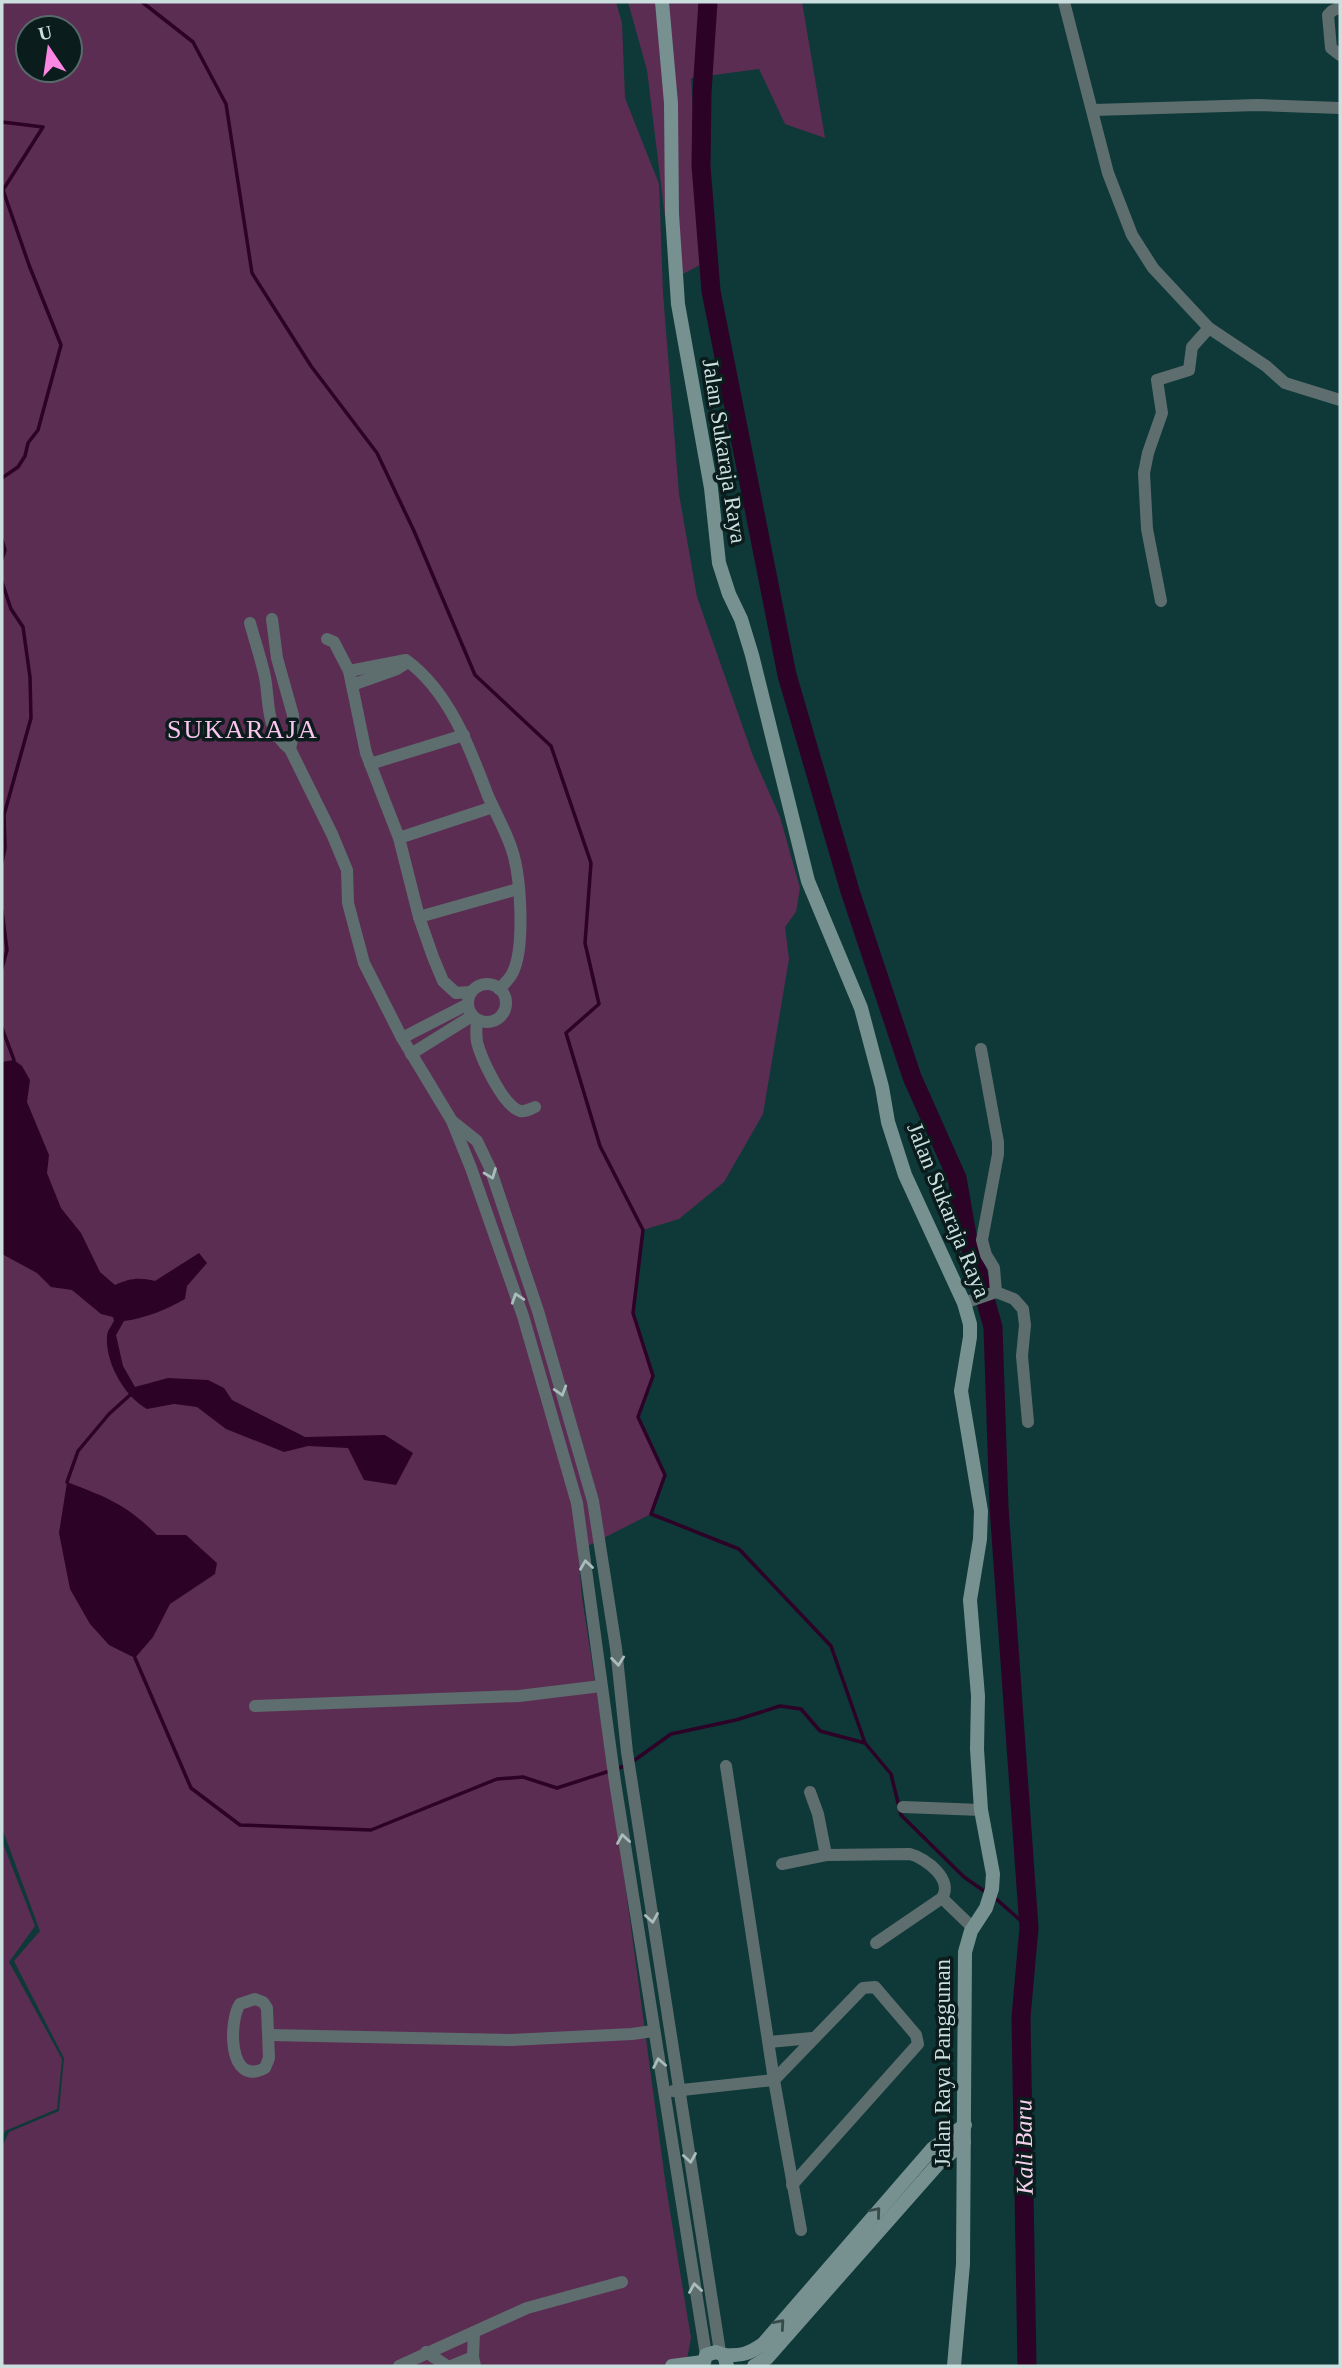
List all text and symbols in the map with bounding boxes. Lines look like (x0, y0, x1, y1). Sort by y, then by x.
north arrow (14, 14, 84, 84)
text: U (36, 21, 55, 45)
street label: Jalan Sukaraja Raya (698, 357, 751, 545)
district label: SUKARAJA (167, 715, 319, 744)
street label: Jalan Sukaraja Raya (902, 1119, 995, 1301)
one-way arrow (483, 1168, 497, 1180)
one-way arrow (511, 1293, 525, 1305)
one-way arrow (552, 1384, 567, 1396)
one-way arrow (579, 1560, 594, 1571)
one-way arrow (610, 1655, 625, 1667)
one-way arrow (616, 1833, 631, 1845)
one-way arrow (645, 1912, 660, 1924)
street label: Jalan Raya Panggunan (930, 1958, 955, 2167)
one-way arrow (652, 2058, 667, 2069)
water label: Kali Baru (1010, 2099, 1038, 2196)
one-way arrow (682, 2152, 697, 2164)
one-way arrow (868, 2207, 880, 2220)
one-way arrow (688, 2282, 703, 2294)
one-way arrow (772, 2320, 784, 2333)

